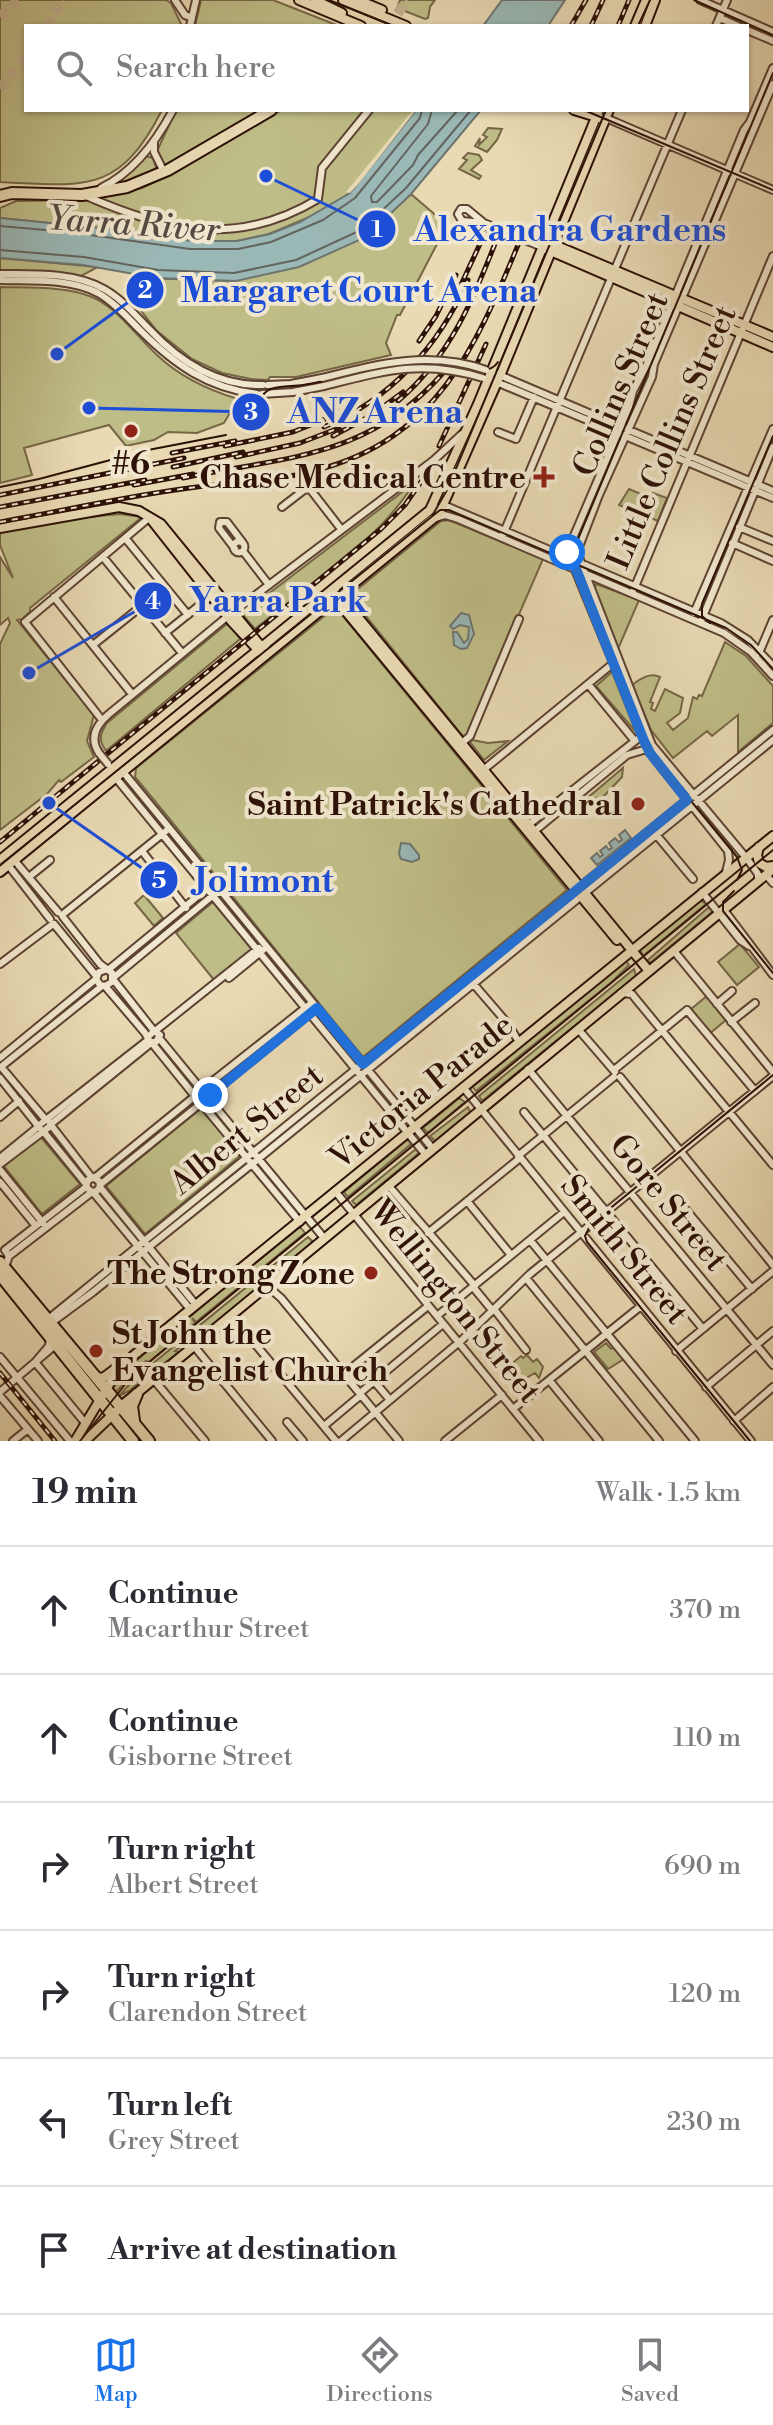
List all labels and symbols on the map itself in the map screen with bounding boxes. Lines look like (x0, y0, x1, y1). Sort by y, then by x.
water label: Yarra River (46, 198, 222, 252)
callout: Alexandra Gardens (357, 200, 742, 258)
text: Alexandra Gardens (413, 210, 726, 252)
text: 1 (371, 215, 383, 245)
callout: Margaret Court Arena (125, 261, 554, 319)
text: Margaret Court Arena (181, 271, 538, 313)
text: 2 (138, 276, 153, 306)
street label: Collins Street (564, 286, 678, 482)
street label: Little Collins Street (598, 299, 746, 575)
callout: ANZ Arena (231, 383, 479, 441)
text: ANZ Arena (286, 392, 464, 434)
text: 3 (244, 398, 258, 428)
marker: #6 (122, 422, 140, 440)
place label: #6 (112, 444, 150, 484)
place label: Chase Medical Centre (199, 458, 526, 498)
marker: Chase Medical Centre (533, 466, 555, 488)
route start (549, 534, 585, 570)
callout: Yarra Park (133, 572, 384, 630)
text: Yarra Park (189, 581, 368, 623)
text: 4 (145, 587, 161, 617)
place label: Saint Patrick's Cathedral (248, 785, 622, 825)
marker: Saint Patrick's Cathedral (629, 795, 647, 813)
callout: Jolimont (139, 851, 350, 909)
text: Jolimont (190, 861, 334, 903)
text: 5 (152, 866, 167, 896)
street label: Victoria Parade (321, 1005, 522, 1179)
street label: Albert Street (161, 1056, 331, 1204)
route end (192, 1077, 228, 1113)
street label: Gore Street (601, 1126, 736, 1279)
street label: Smith Street (552, 1167, 697, 1332)
street label: Wellington Street (360, 1191, 549, 1411)
place label: The Strong Zone (107, 1254, 355, 1294)
marker: The Strong Zone (362, 1264, 380, 1282)
place label: St John the Evangelist Church (112, 1314, 388, 1391)
marker: St John the Evangelist Church (87, 1342, 105, 1360)

